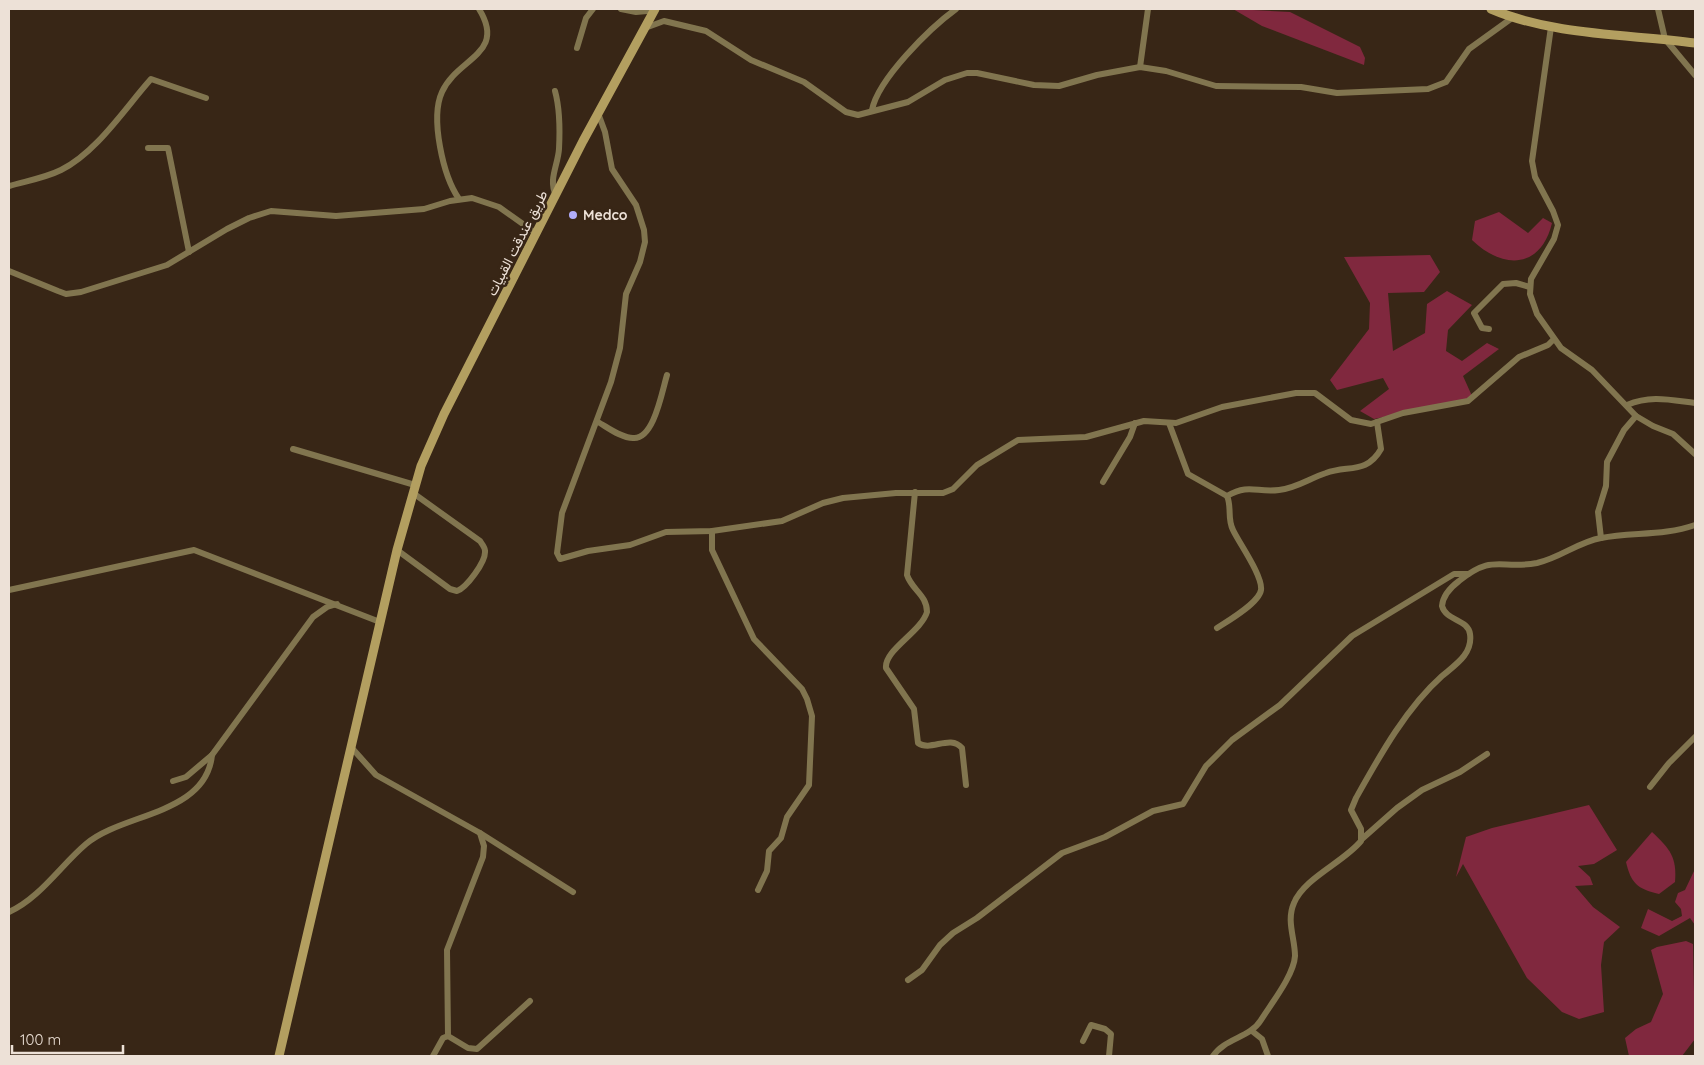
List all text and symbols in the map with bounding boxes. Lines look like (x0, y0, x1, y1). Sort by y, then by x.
street label: طريق عندقت القبيات (483, 187, 551, 299)
place label: Medco (583, 206, 628, 224)
marker: Medco (567, 209, 579, 221)
scale bar (12, 1022, 124, 1054)
text: 100 m (20, 1030, 61, 1049)

